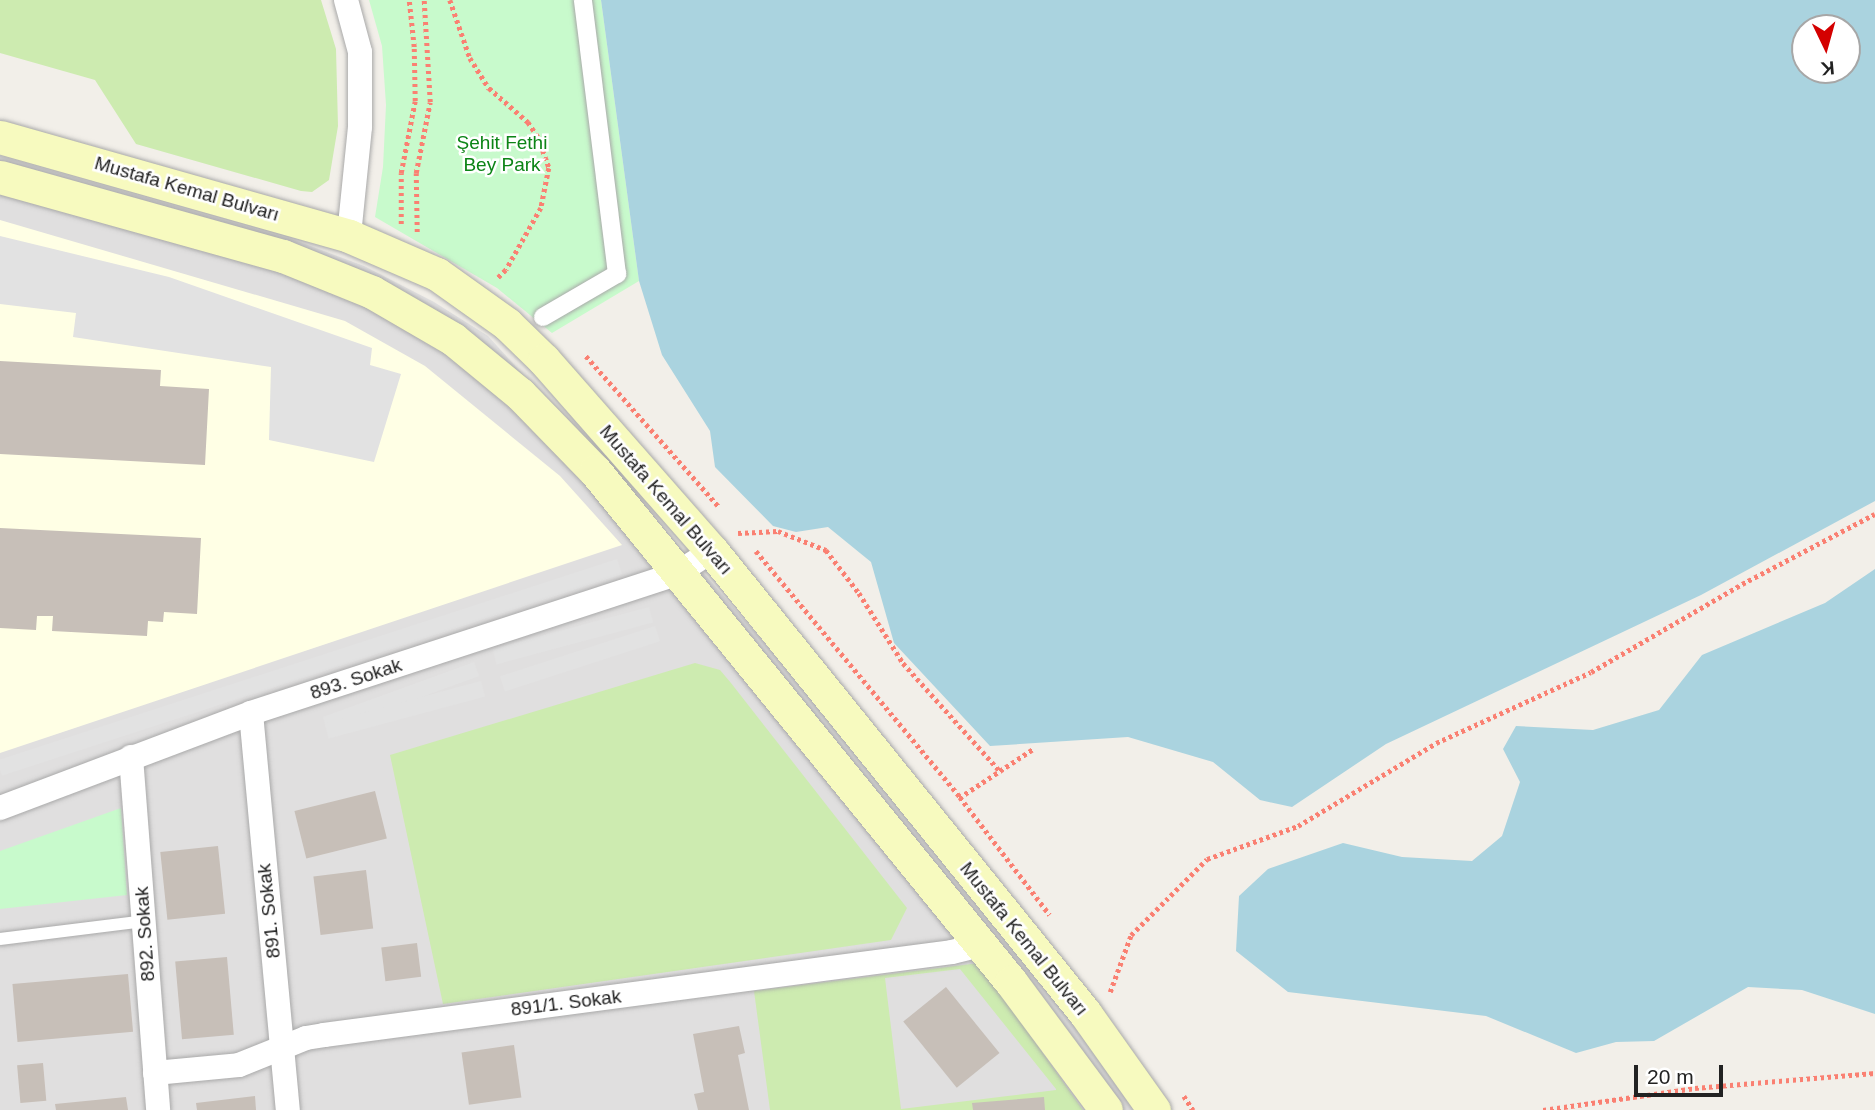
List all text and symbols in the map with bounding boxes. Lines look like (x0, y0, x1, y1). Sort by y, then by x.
north arrow (1791, 14, 1861, 84)
text: K (1820, 57, 1835, 79)
park label: Şehit Fethi Bey Park (457, 132, 547, 176)
street label: Mustafa Kemal Bulvarı (92, 152, 282, 226)
street label: Mustafa Kemal Bulvarı (595, 420, 737, 580)
street label: 893. Sokak (307, 653, 405, 705)
street label: Mustafa Kemal Bulvarı (955, 858, 1093, 1020)
street label: 891. Sokak (253, 863, 285, 959)
street label: 892. Sokak (130, 886, 160, 982)
street label: 891/1. Sokak (510, 985, 622, 1021)
scale bar (1637, 1050, 1726, 1094)
text: 20 m (1647, 1065, 1694, 1088)

